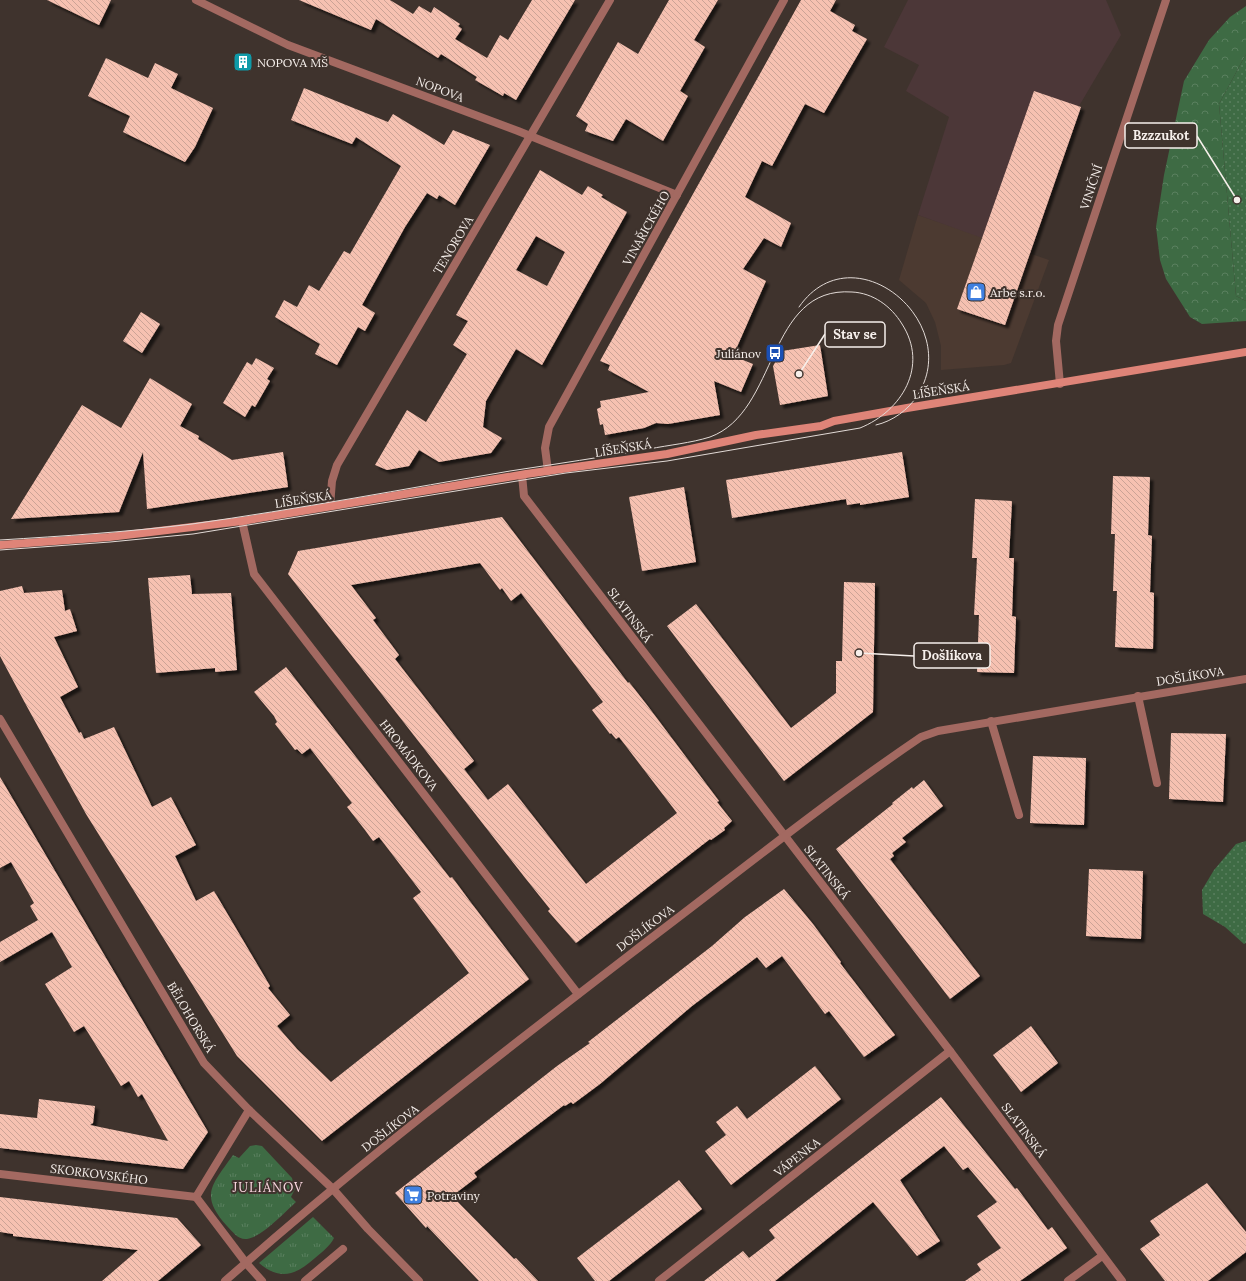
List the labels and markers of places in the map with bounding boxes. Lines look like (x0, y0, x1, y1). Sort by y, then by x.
building icon: NOPOVA MŠ (232, 51, 254, 73)
place label: NOPOVA MŠ (257, 55, 328, 70)
callout: Bzzzukot (1125, 123, 1197, 148)
shop icon: Arbe s.r.o. (965, 281, 987, 303)
place label: Arbe s.r.o. (989, 285, 1045, 300)
callout: Stav se (825, 322, 885, 347)
bus stop icon: Juliánov (764, 342, 786, 364)
place label: Juliánov (715, 346, 762, 361)
callout: Došlíkova (914, 643, 990, 668)
supermarket icon: Potraviny (402, 1184, 424, 1206)
place label: Potraviny (427, 1188, 481, 1203)

